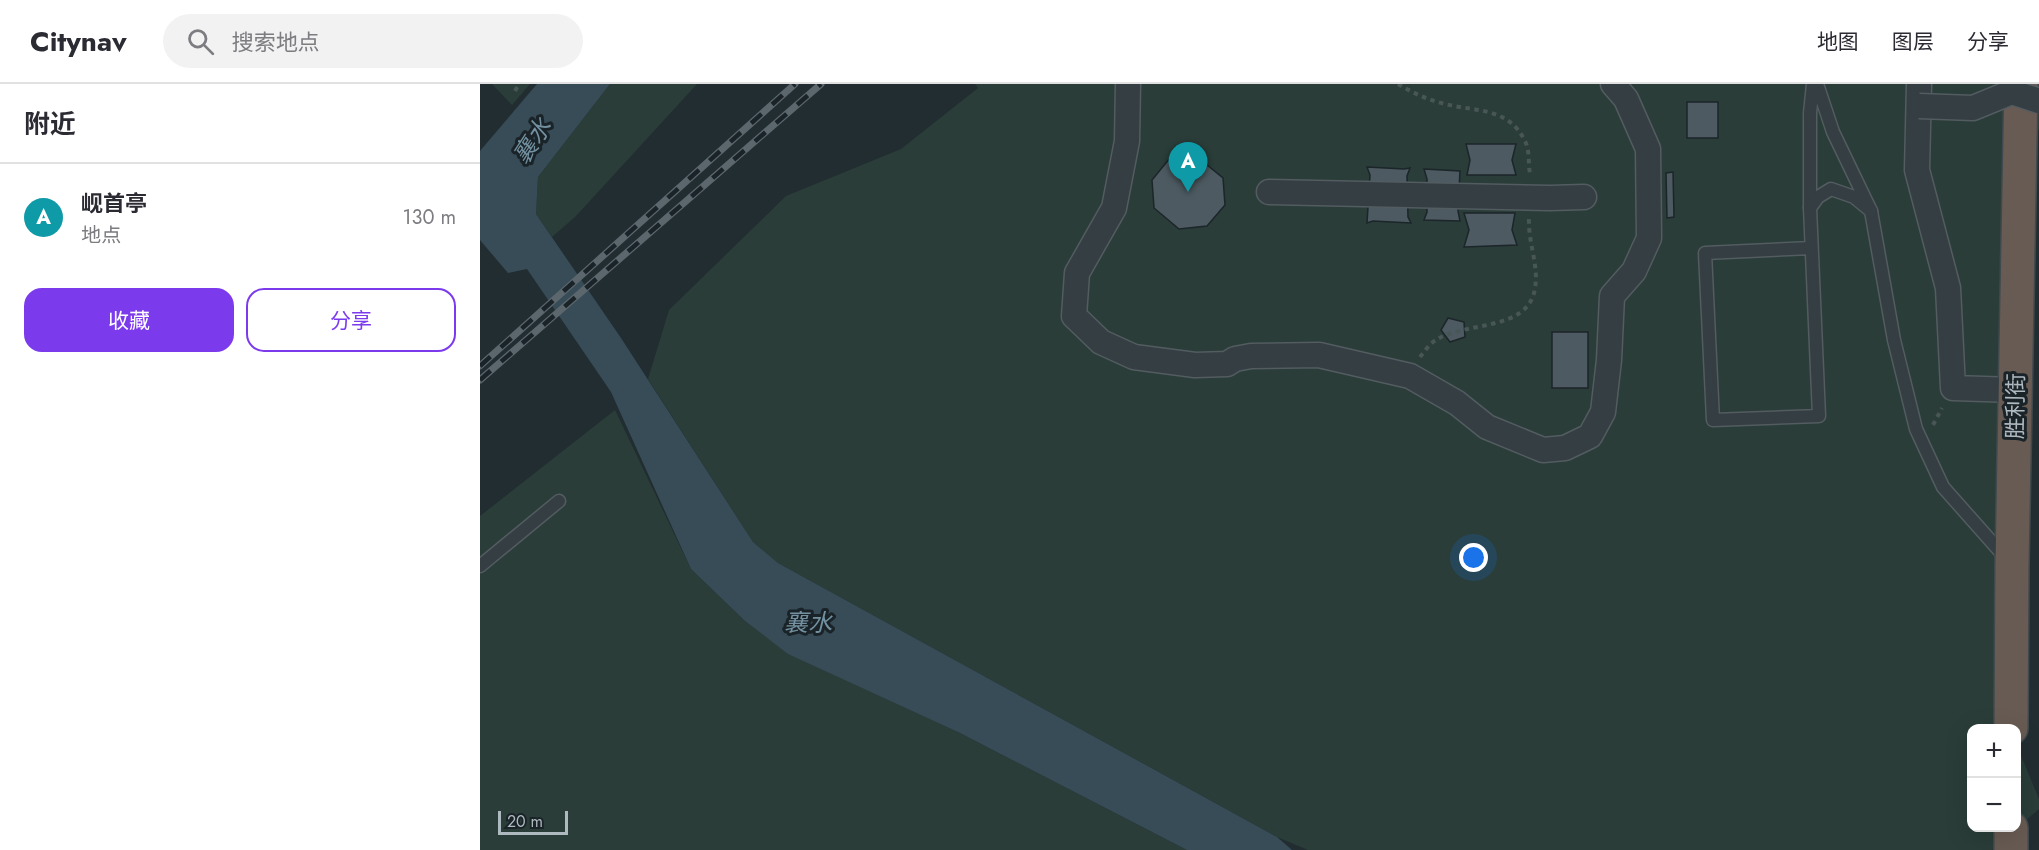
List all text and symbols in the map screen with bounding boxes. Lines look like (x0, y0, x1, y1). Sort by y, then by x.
search box (163, 14, 583, 68)
text: Citynav (30, 21, 127, 62)
icon: search (184, 25, 217, 58)
text: 搜索地点 (232, 26, 320, 58)
text: 地图 (1817, 27, 1859, 57)
text: 图层 (1892, 27, 1934, 57)
text: 分享 (1967, 27, 2009, 57)
text: 附近 (24, 105, 76, 143)
water label: 襄水 (504, 111, 560, 171)
pin: A (1168, 142, 1208, 192)
text: 岘首亭 (81, 187, 147, 219)
text: A (36, 203, 51, 232)
text: 130 m (402, 203, 456, 232)
text: 地点 (81, 221, 121, 250)
button: 收藏 (24, 288, 234, 352)
button: 分享 (246, 288, 456, 352)
street label: 胜利街 (1998, 373, 2032, 439)
your location (1459, 543, 1488, 572)
water label: 襄水 (784, 605, 833, 640)
map controls (1967, 724, 2021, 832)
button: + (1967, 724, 2021, 778)
button: − (1967, 778, 2021, 832)
scale bar (498, 808, 568, 836)
text: 20 m (507, 810, 543, 833)

